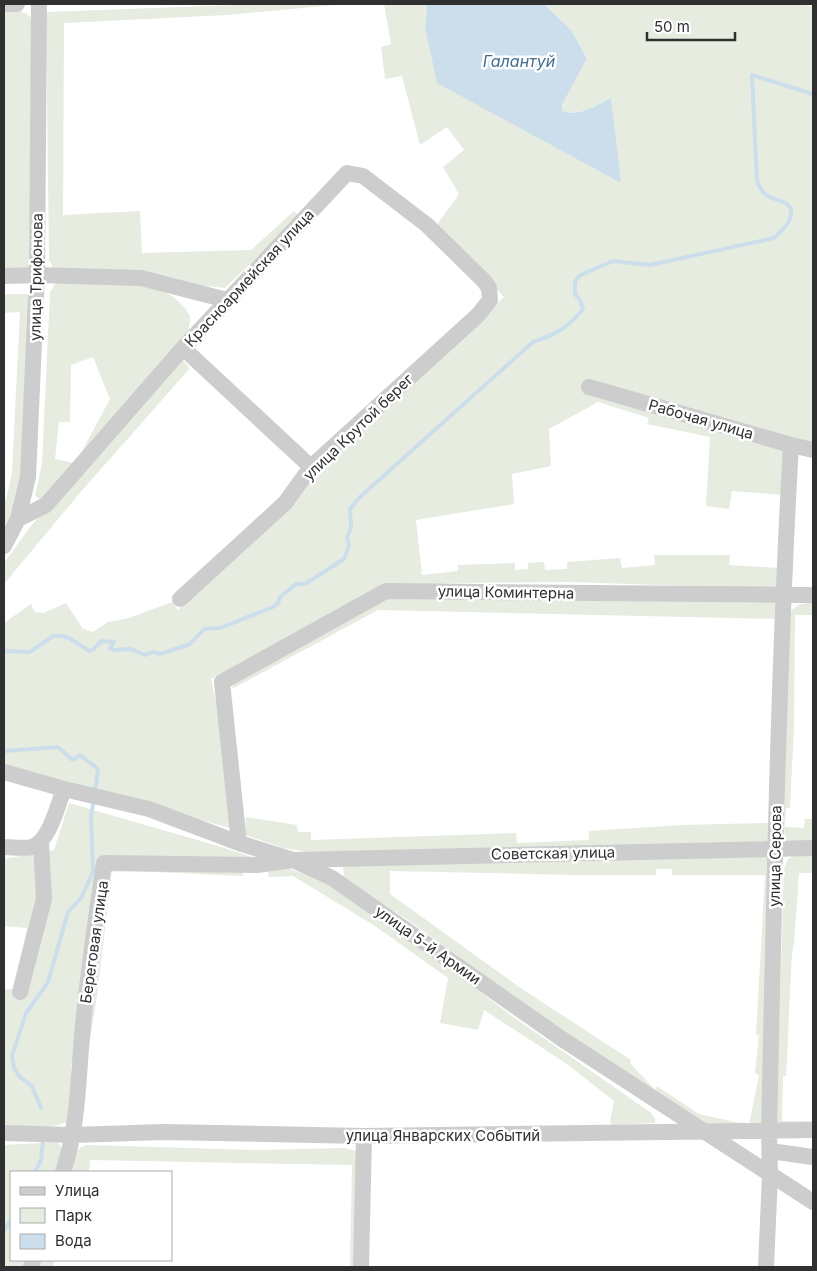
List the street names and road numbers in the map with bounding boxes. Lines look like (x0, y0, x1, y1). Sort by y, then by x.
street label: Красноармейская улица (180, 205, 318, 351)
street label: улица Трифонова (25, 213, 47, 341)
street label: улица Крутой берег (299, 369, 417, 484)
street label: Рабочая улица (646, 395, 756, 443)
street label: улица Коминтерна (438, 581, 574, 603)
street label: улица Серова (765, 805, 785, 907)
street label: Советская улица (491, 842, 615, 864)
street label: Береговая улица (76, 879, 112, 1005)
street label: улица 5-й Армии (371, 901, 485, 989)
street label: улица Январских Событий (346, 1126, 540, 1145)

